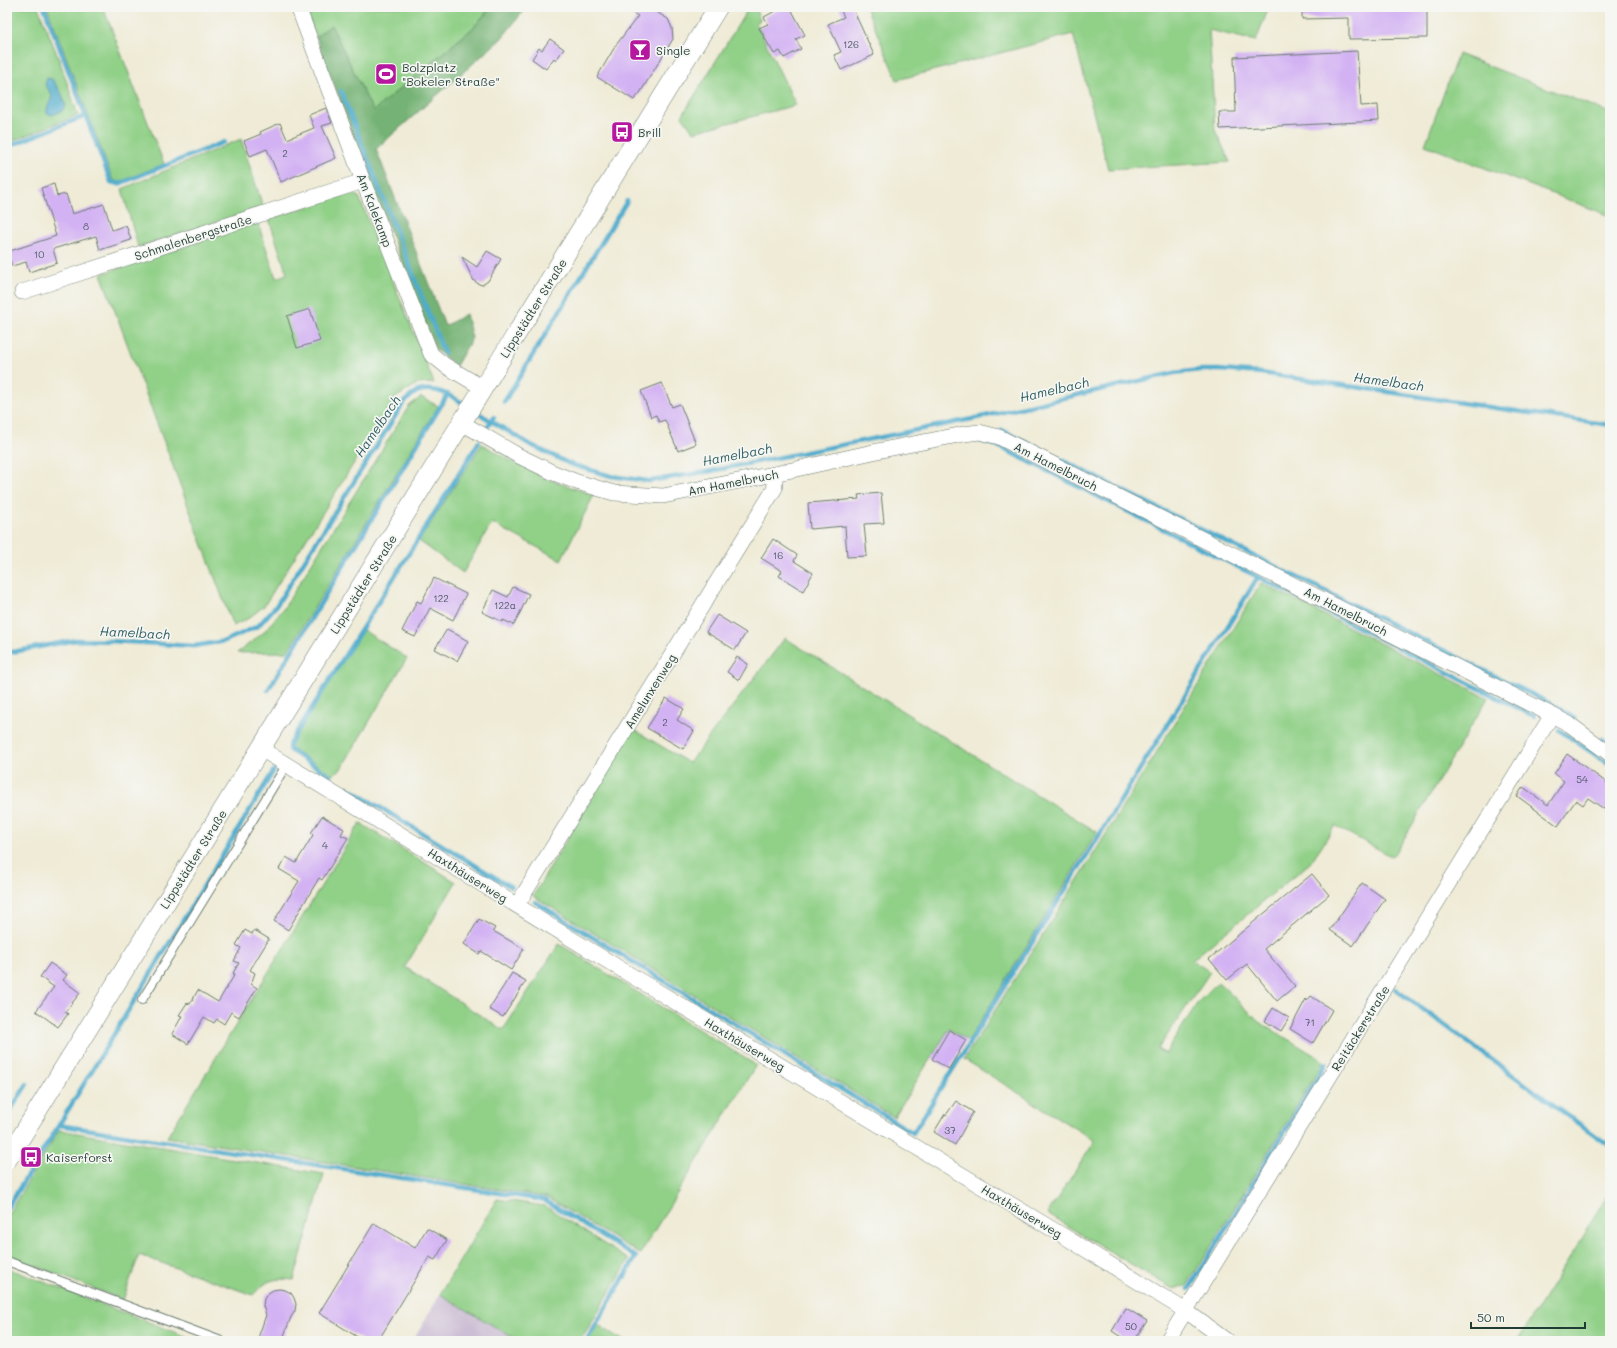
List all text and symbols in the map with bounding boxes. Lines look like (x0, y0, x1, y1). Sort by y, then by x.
bar icon: Single (627, 37, 653, 63)
house number: 126 (843, 37, 859, 51)
place label: Single (656, 42, 690, 58)
place label: Bolzplatz "Bokeler Straße" (402, 59, 500, 89)
sports icon: Bolzplatz "Bokeler Straße" (373, 61, 399, 87)
bus stop icon: Brill (609, 119, 635, 145)
place label: Brill (638, 124, 661, 140)
house number: 2 (282, 146, 288, 160)
street label: Am Kalekamp (354, 171, 396, 249)
street label: Schmalenbergstraße (132, 210, 254, 264)
house number: 8 (83, 219, 89, 233)
house number: 10 (34, 247, 44, 261)
street label: Lippstädter Straße (496, 255, 570, 361)
water label: Hamelbach (1353, 368, 1425, 394)
water label: Hamelbach (1018, 373, 1090, 405)
water label: Hamelbach (350, 392, 404, 460)
street label: Am Hamelbruch (1011, 438, 1101, 494)
water label: Hamelbach (701, 439, 773, 469)
street label: Am Hamelbruch (686, 465, 780, 499)
street label: Lippstädter Straße (326, 531, 400, 637)
house number: 16 (773, 548, 783, 562)
street label: Am Hamelbruch (1301, 583, 1391, 639)
house number: 122 (433, 591, 449, 605)
house number: 122a (494, 598, 516, 612)
water label: Hamelbach (99, 622, 171, 642)
street label: Amelunxenweg (621, 651, 679, 731)
house number: 2 (662, 715, 668, 729)
house number: 54 (1576, 772, 1588, 786)
street label: Lippstädter Straße (156, 806, 230, 912)
house number: 4 (322, 838, 328, 852)
street label: Haxthäuserweg (425, 844, 511, 906)
street label: Reitäckerstraße (1327, 982, 1393, 1074)
street label: Haxthäuserweg (702, 1014, 788, 1074)
house number: 71 (1305, 1015, 1315, 1029)
house number: 37 (944, 1123, 956, 1137)
bus stop icon: Kaiserforst (18, 1144, 44, 1170)
place label: Kaiserforst (46, 1149, 113, 1165)
street label: Haxthäuserweg (979, 1181, 1065, 1241)
scale bar (1471, 1304, 1585, 1330)
text: 50 m (1477, 1309, 1505, 1325)
house number: 50 (1125, 1319, 1137, 1333)

